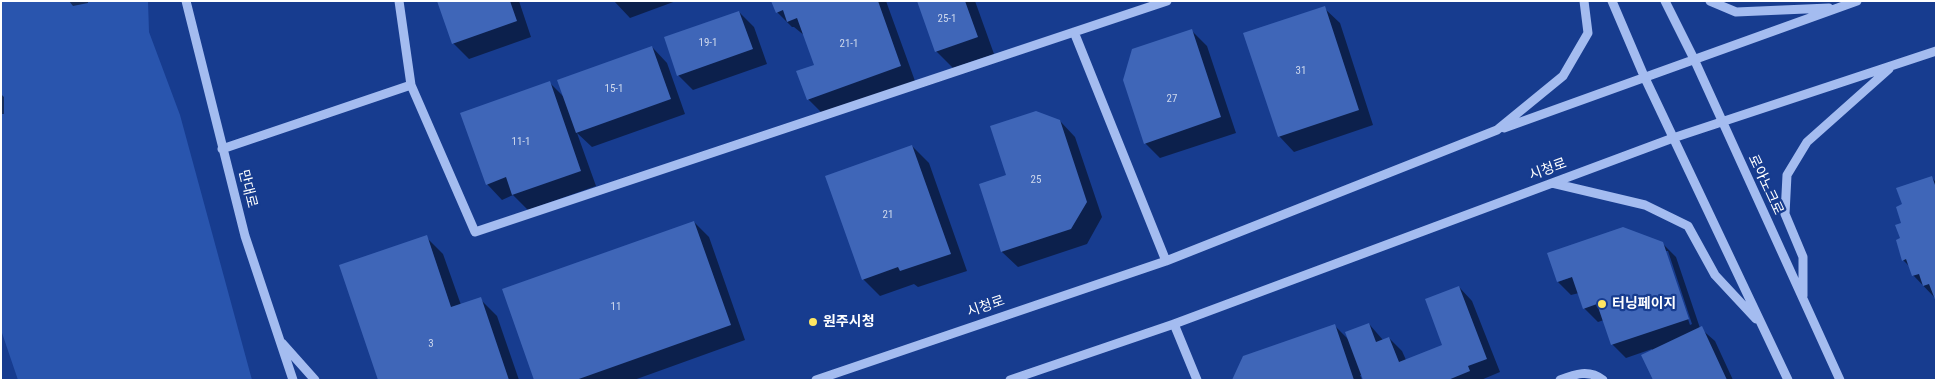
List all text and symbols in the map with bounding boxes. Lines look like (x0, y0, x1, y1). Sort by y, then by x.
house number: 25-1 (937, 12, 957, 26)
house number: 19-1 (698, 36, 718, 50)
house number: 21-1 (839, 37, 859, 51)
house number: 31 (1296, 64, 1306, 78)
house number: 15-1 (604, 82, 624, 96)
house number: 27 (1167, 92, 1177, 106)
house number: 11-1 (511, 135, 531, 149)
street label: 로아노크로 (1744, 152, 1786, 218)
street label: 시청로 (1527, 155, 1569, 185)
street label: 만대로 (234, 168, 260, 210)
house number: 25 (1031, 173, 1041, 187)
house number: 21 (883, 208, 893, 222)
street label: 시청로 (965, 293, 1007, 321)
place label: 터닝페이지 (1612, 296, 1676, 312)
marker: 터닝페이지 (1596, 298, 1608, 310)
house number: 11 (611, 300, 621, 314)
place label: 원주시청 (823, 314, 875, 330)
marker: 원주시청 (807, 316, 819, 328)
house number: 3 (428, 337, 434, 351)

